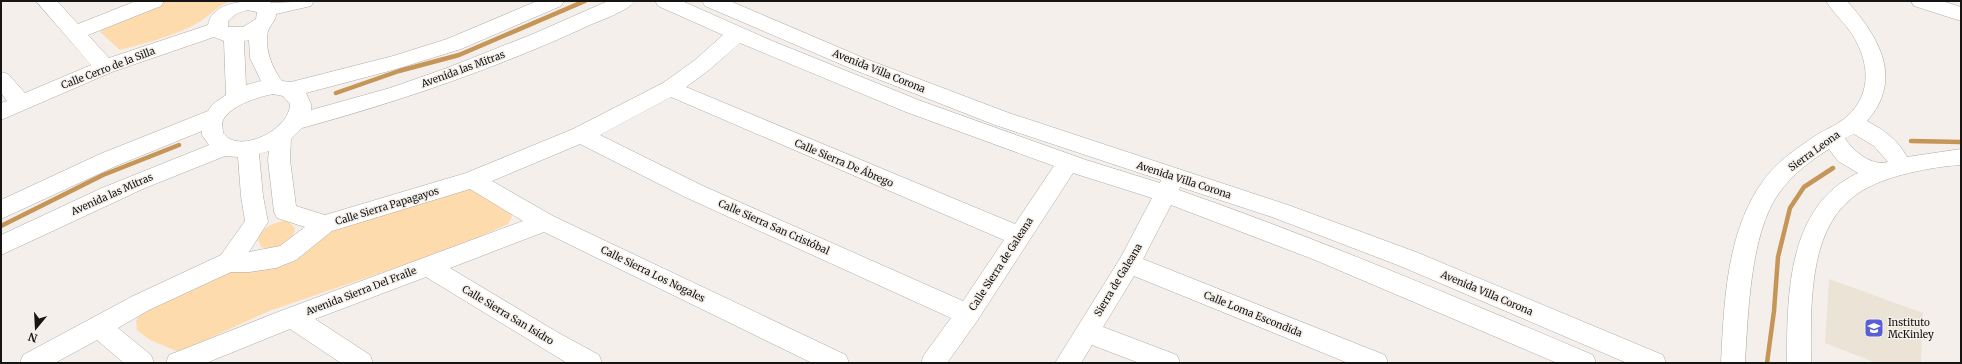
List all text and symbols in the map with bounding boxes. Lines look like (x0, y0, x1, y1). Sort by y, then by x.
street label: Calle Cerro de la Silla (59, 44, 157, 92)
street label: Avenida Villa Corona (830, 46, 928, 96)
street label: Avenida las Mitras (418, 48, 507, 91)
street label: Sierra Leona (1786, 128, 1843, 174)
street label: Calle Sierra De Ábrego (793, 135, 896, 190)
street label: Avenida Villa Corona (1134, 158, 1234, 202)
street label: Avenida las Mitras (68, 170, 155, 218)
street label: Calle Sierra Papagayos (334, 184, 440, 228)
street label: Calle Sierra San Cristóbal (716, 197, 832, 257)
street label: Calle Sierra de Galeana (966, 214, 1036, 313)
street label: Sierra de Galeana (1091, 241, 1145, 319)
street label: Calle Sierra Los Nogales (599, 243, 707, 305)
street label: Avenida Sierra Del Fraile (303, 264, 418, 318)
street label: Avenida Villa Corona (1438, 267, 1536, 319)
street label: Calle Sierra San Isidro (460, 282, 556, 348)
street label: Calle Loma Escondida (1202, 288, 1305, 340)
north arrow (16, 308, 56, 348)
place label: Instituto McKinley (1888, 316, 1934, 341)
school or university icon: Instituto McKinley (1863, 317, 1885, 339)
text: N (26, 329, 39, 346)

